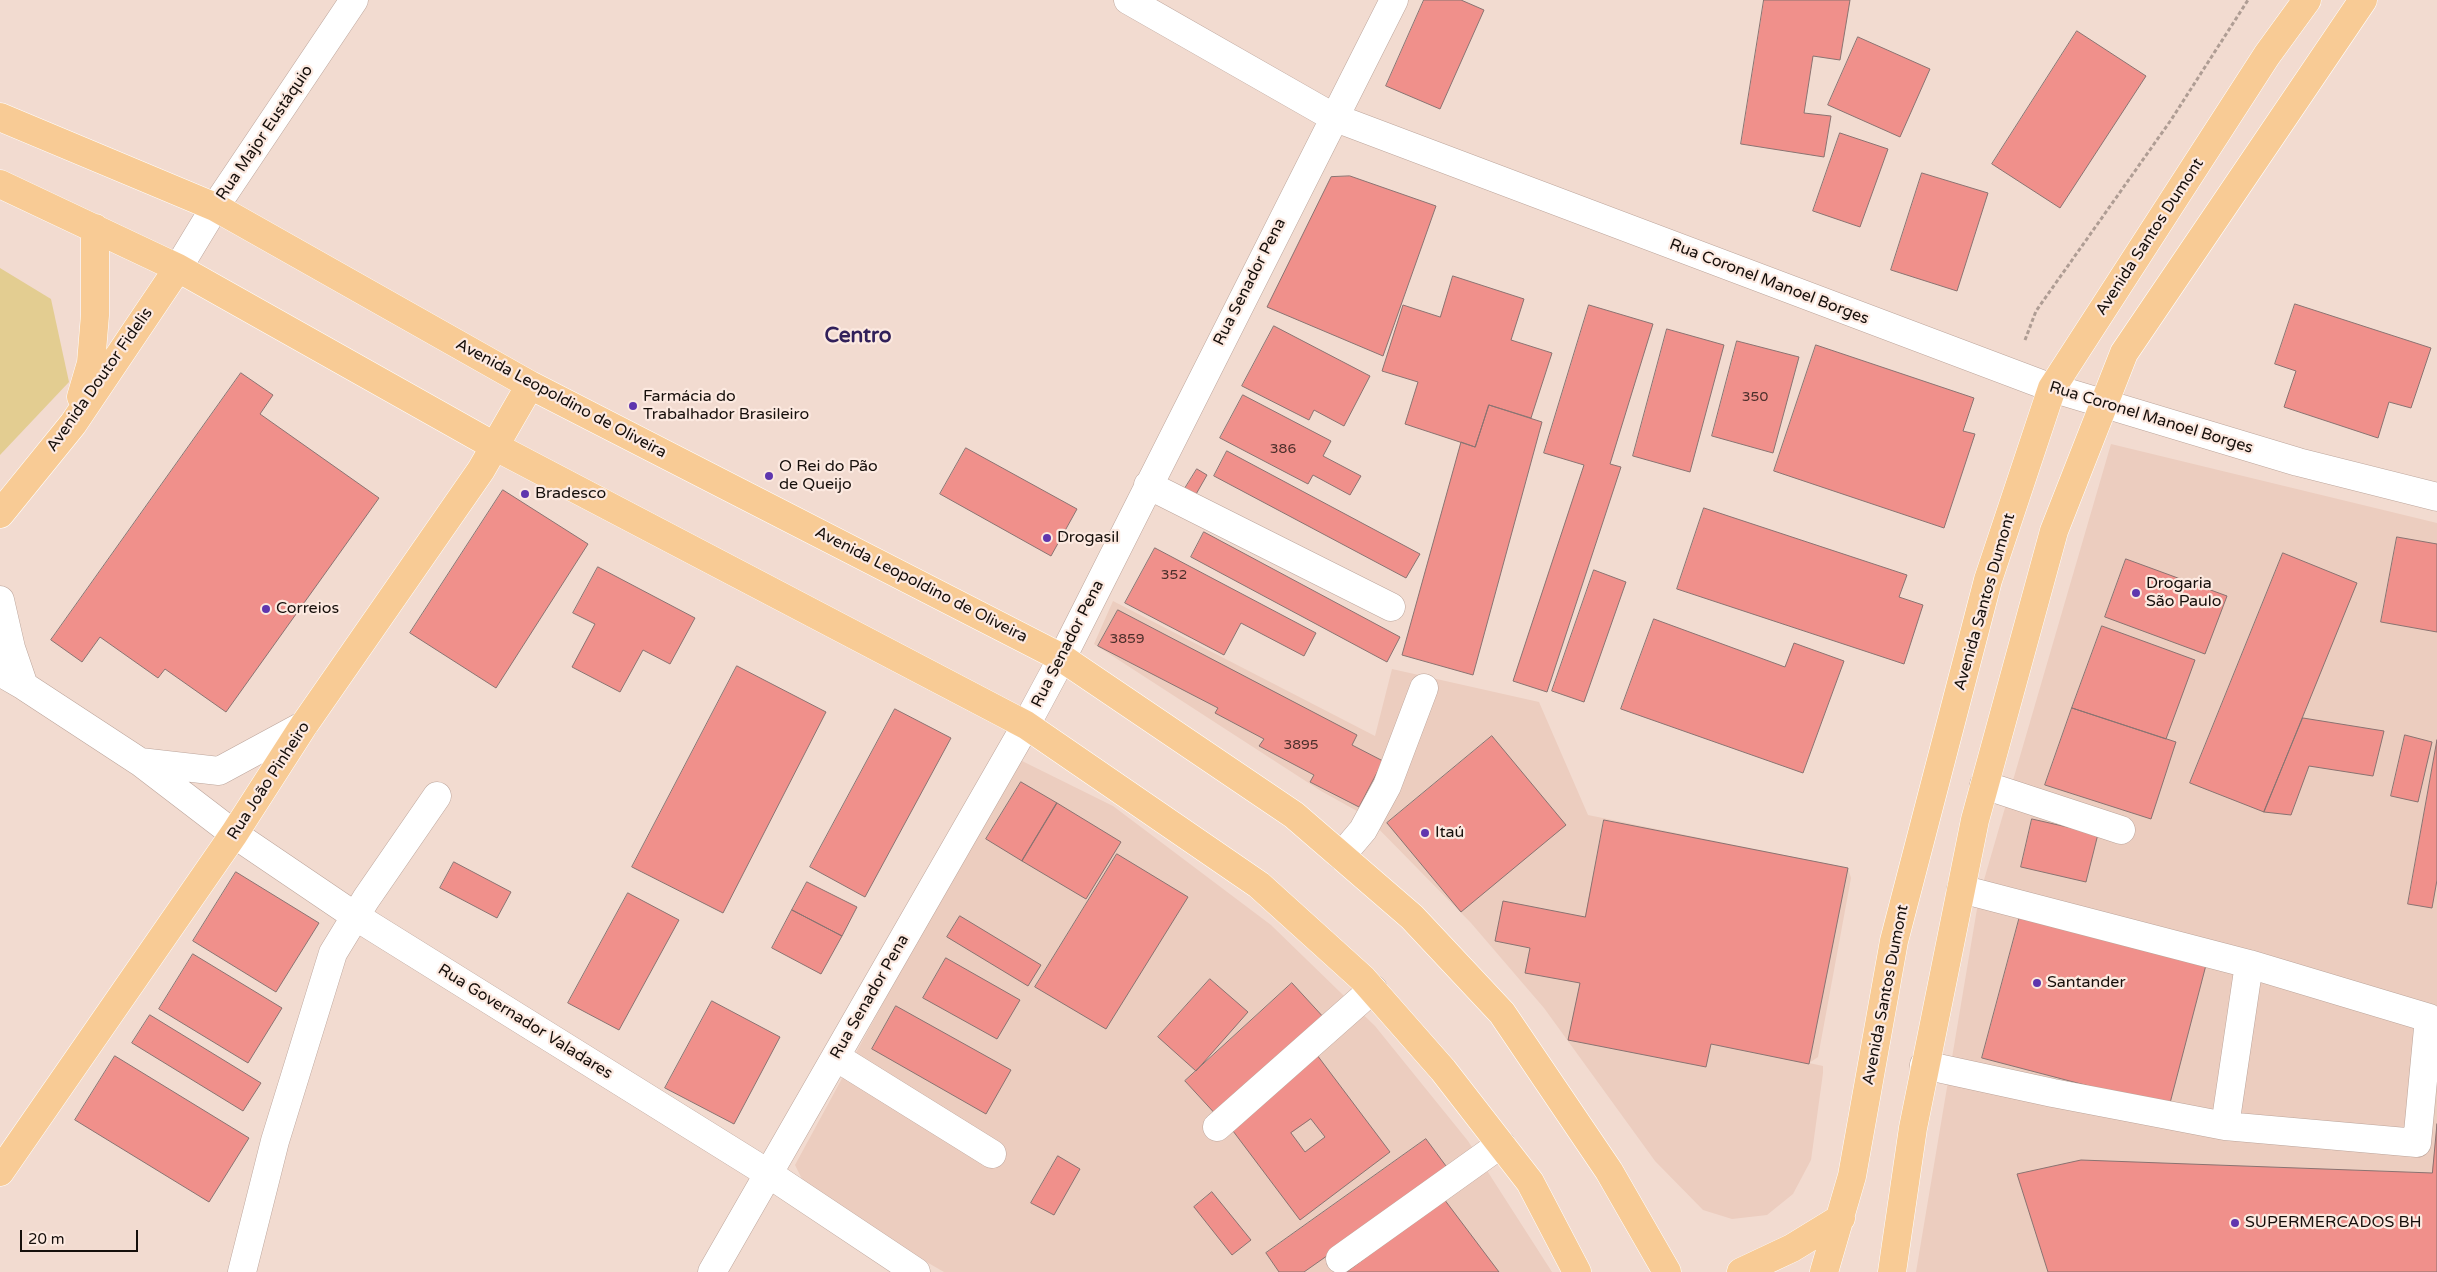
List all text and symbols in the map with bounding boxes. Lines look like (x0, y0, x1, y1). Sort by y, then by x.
street label: Rua Major Eustáquio (213, 62, 317, 204)
street label: Avenida Santos Dumont (2092, 155, 2208, 319)
street label: Rua Senador Pena (1210, 215, 1290, 349)
street label: Rua Coronel Manoel Borges (1667, 235, 1871, 329)
street label: Avenida Doutor Fidelis (43, 304, 157, 456)
district label: Centro (824, 323, 892, 349)
street label: Avenida Leopoldino de Oliveira (452, 335, 670, 463)
street label: Rua Coronel Manoel Borges (2047, 378, 2255, 458)
place label: Farmácia do Trabalhador Brasileiro (643, 387, 809, 425)
house number: 350 (1742, 389, 1768, 405)
marker: Farmácia do Trabalhador Brasileiro (627, 400, 639, 412)
house number: 386 (1270, 441, 1296, 457)
place label: O Rei do Pão de Queijo (779, 457, 878, 495)
marker: O Rei do Pão de Queijo (763, 470, 775, 482)
place label: Bradesco (535, 484, 606, 504)
marker: Bradesco (519, 488, 531, 500)
street label: Avenida Santos Dumont (1950, 511, 2020, 693)
street label: Avenida Leopoldino de Oliveira (812, 523, 1030, 647)
place label: Drogasil (1057, 528, 1119, 548)
marker: Drogasil (1041, 532, 1053, 544)
house number: 352 (1161, 567, 1187, 583)
place label: Drogaria São Paulo (2146, 574, 2221, 612)
street label: Rua Senador Pena (1028, 577, 1108, 711)
marker: Drogaria São Paulo (2130, 587, 2142, 599)
place label: Correios (276, 599, 339, 619)
marker: Correios (260, 603, 272, 615)
house number: 3859 (1109, 631, 1145, 647)
street label: Rua João Pinheiro (224, 718, 314, 844)
house number: 3895 (1283, 737, 1319, 753)
place label: Itaú (1435, 823, 1464, 843)
marker: Itaú (1419, 827, 1431, 839)
street label: Avenida Santos Dumont (1859, 903, 1913, 1087)
street label: Rua Senador Pena (827, 931, 913, 1063)
street label: Rua Governador Valadares (434, 960, 616, 1084)
place label: Santander (2047, 973, 2126, 993)
marker: Santander (2031, 977, 2043, 989)
place label: SUPERMERCADOS BH (2245, 1213, 2422, 1233)
marker: SUPERMERCADOS BH (2229, 1217, 2241, 1229)
scale bar (22, 1220, 140, 1252)
text: 20 m (28, 1230, 65, 1248)

